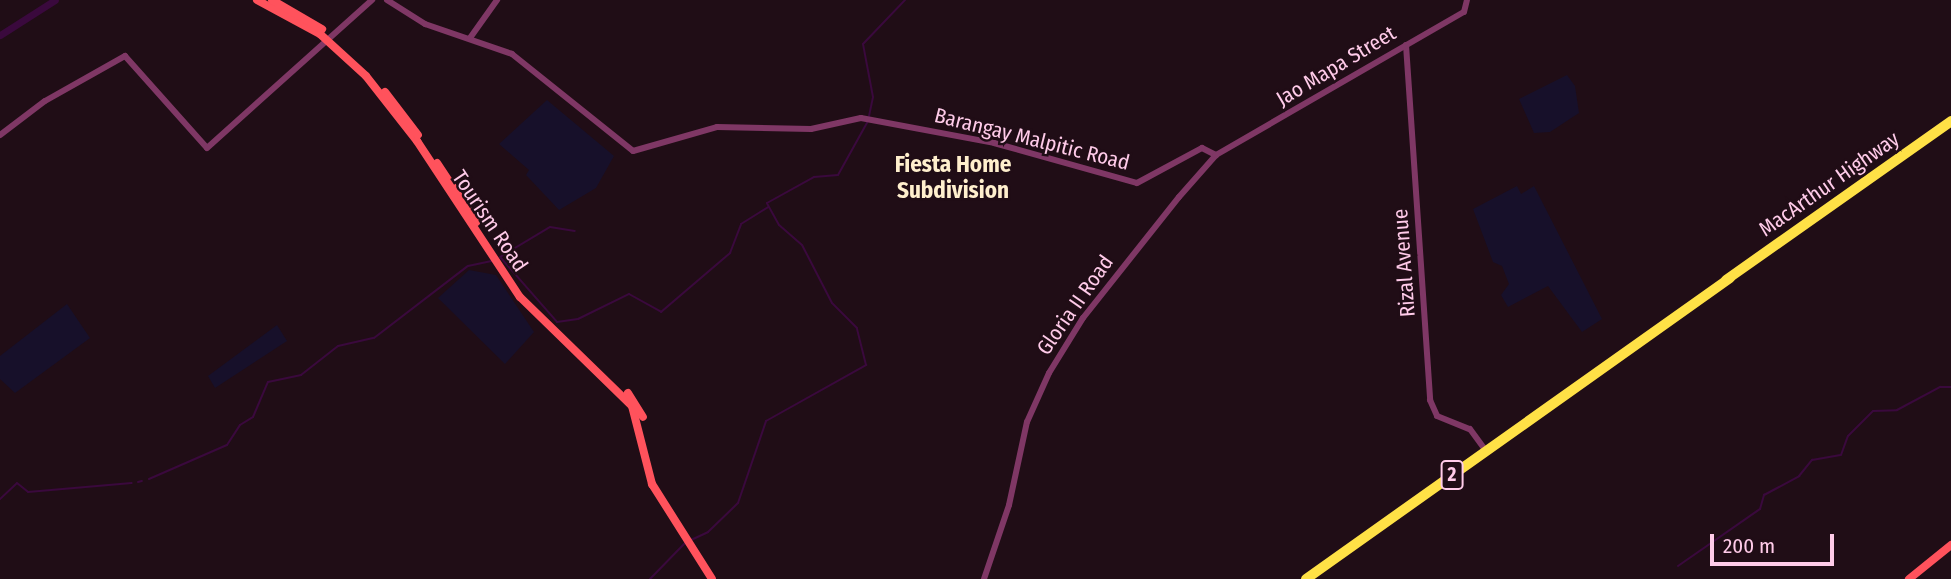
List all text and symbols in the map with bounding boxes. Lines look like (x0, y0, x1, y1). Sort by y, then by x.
street label: Jao Mapa Street (1272, 20, 1400, 112)
street label: Barangay Malpitic Road (932, 103, 1132, 175)
street label: MacArthur Highway (1754, 126, 1904, 242)
district label: Fiesta Home Subdivision (895, 150, 1011, 204)
street label: Tourism Road (447, 166, 533, 276)
street label: Rizal Avenue (1388, 208, 1420, 318)
street label: Gloria II Road (1031, 250, 1119, 360)
road number: 2 (1440, 460, 1464, 490)
scale bar (1713, 520, 1837, 564)
text: 200 m (1723, 533, 1775, 559)

